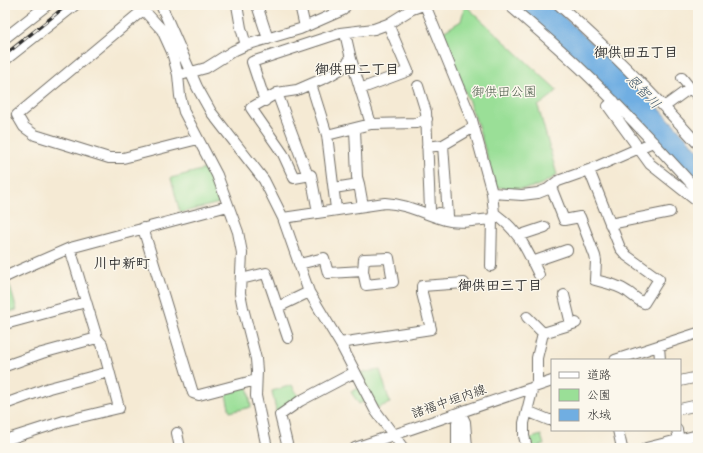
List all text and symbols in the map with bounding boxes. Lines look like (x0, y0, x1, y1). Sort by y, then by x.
district label: 御供田五丁目 (594, 44, 678, 62)
district label: 御供田二丁目 (315, 61, 399, 79)
water label: 恩智川 (622, 71, 664, 113)
park label: 御供田公園 (471, 84, 537, 101)
district label: 川中新町 (94, 255, 150, 273)
district label: 御供田三丁目 (458, 277, 542, 295)
legend (551, 359, 681, 431)
text: 道路 (587, 368, 611, 384)
street label: 諸福中垣内線 (409, 381, 490, 423)
text: 公園 (587, 388, 611, 404)
text: 水域 (587, 408, 611, 424)

